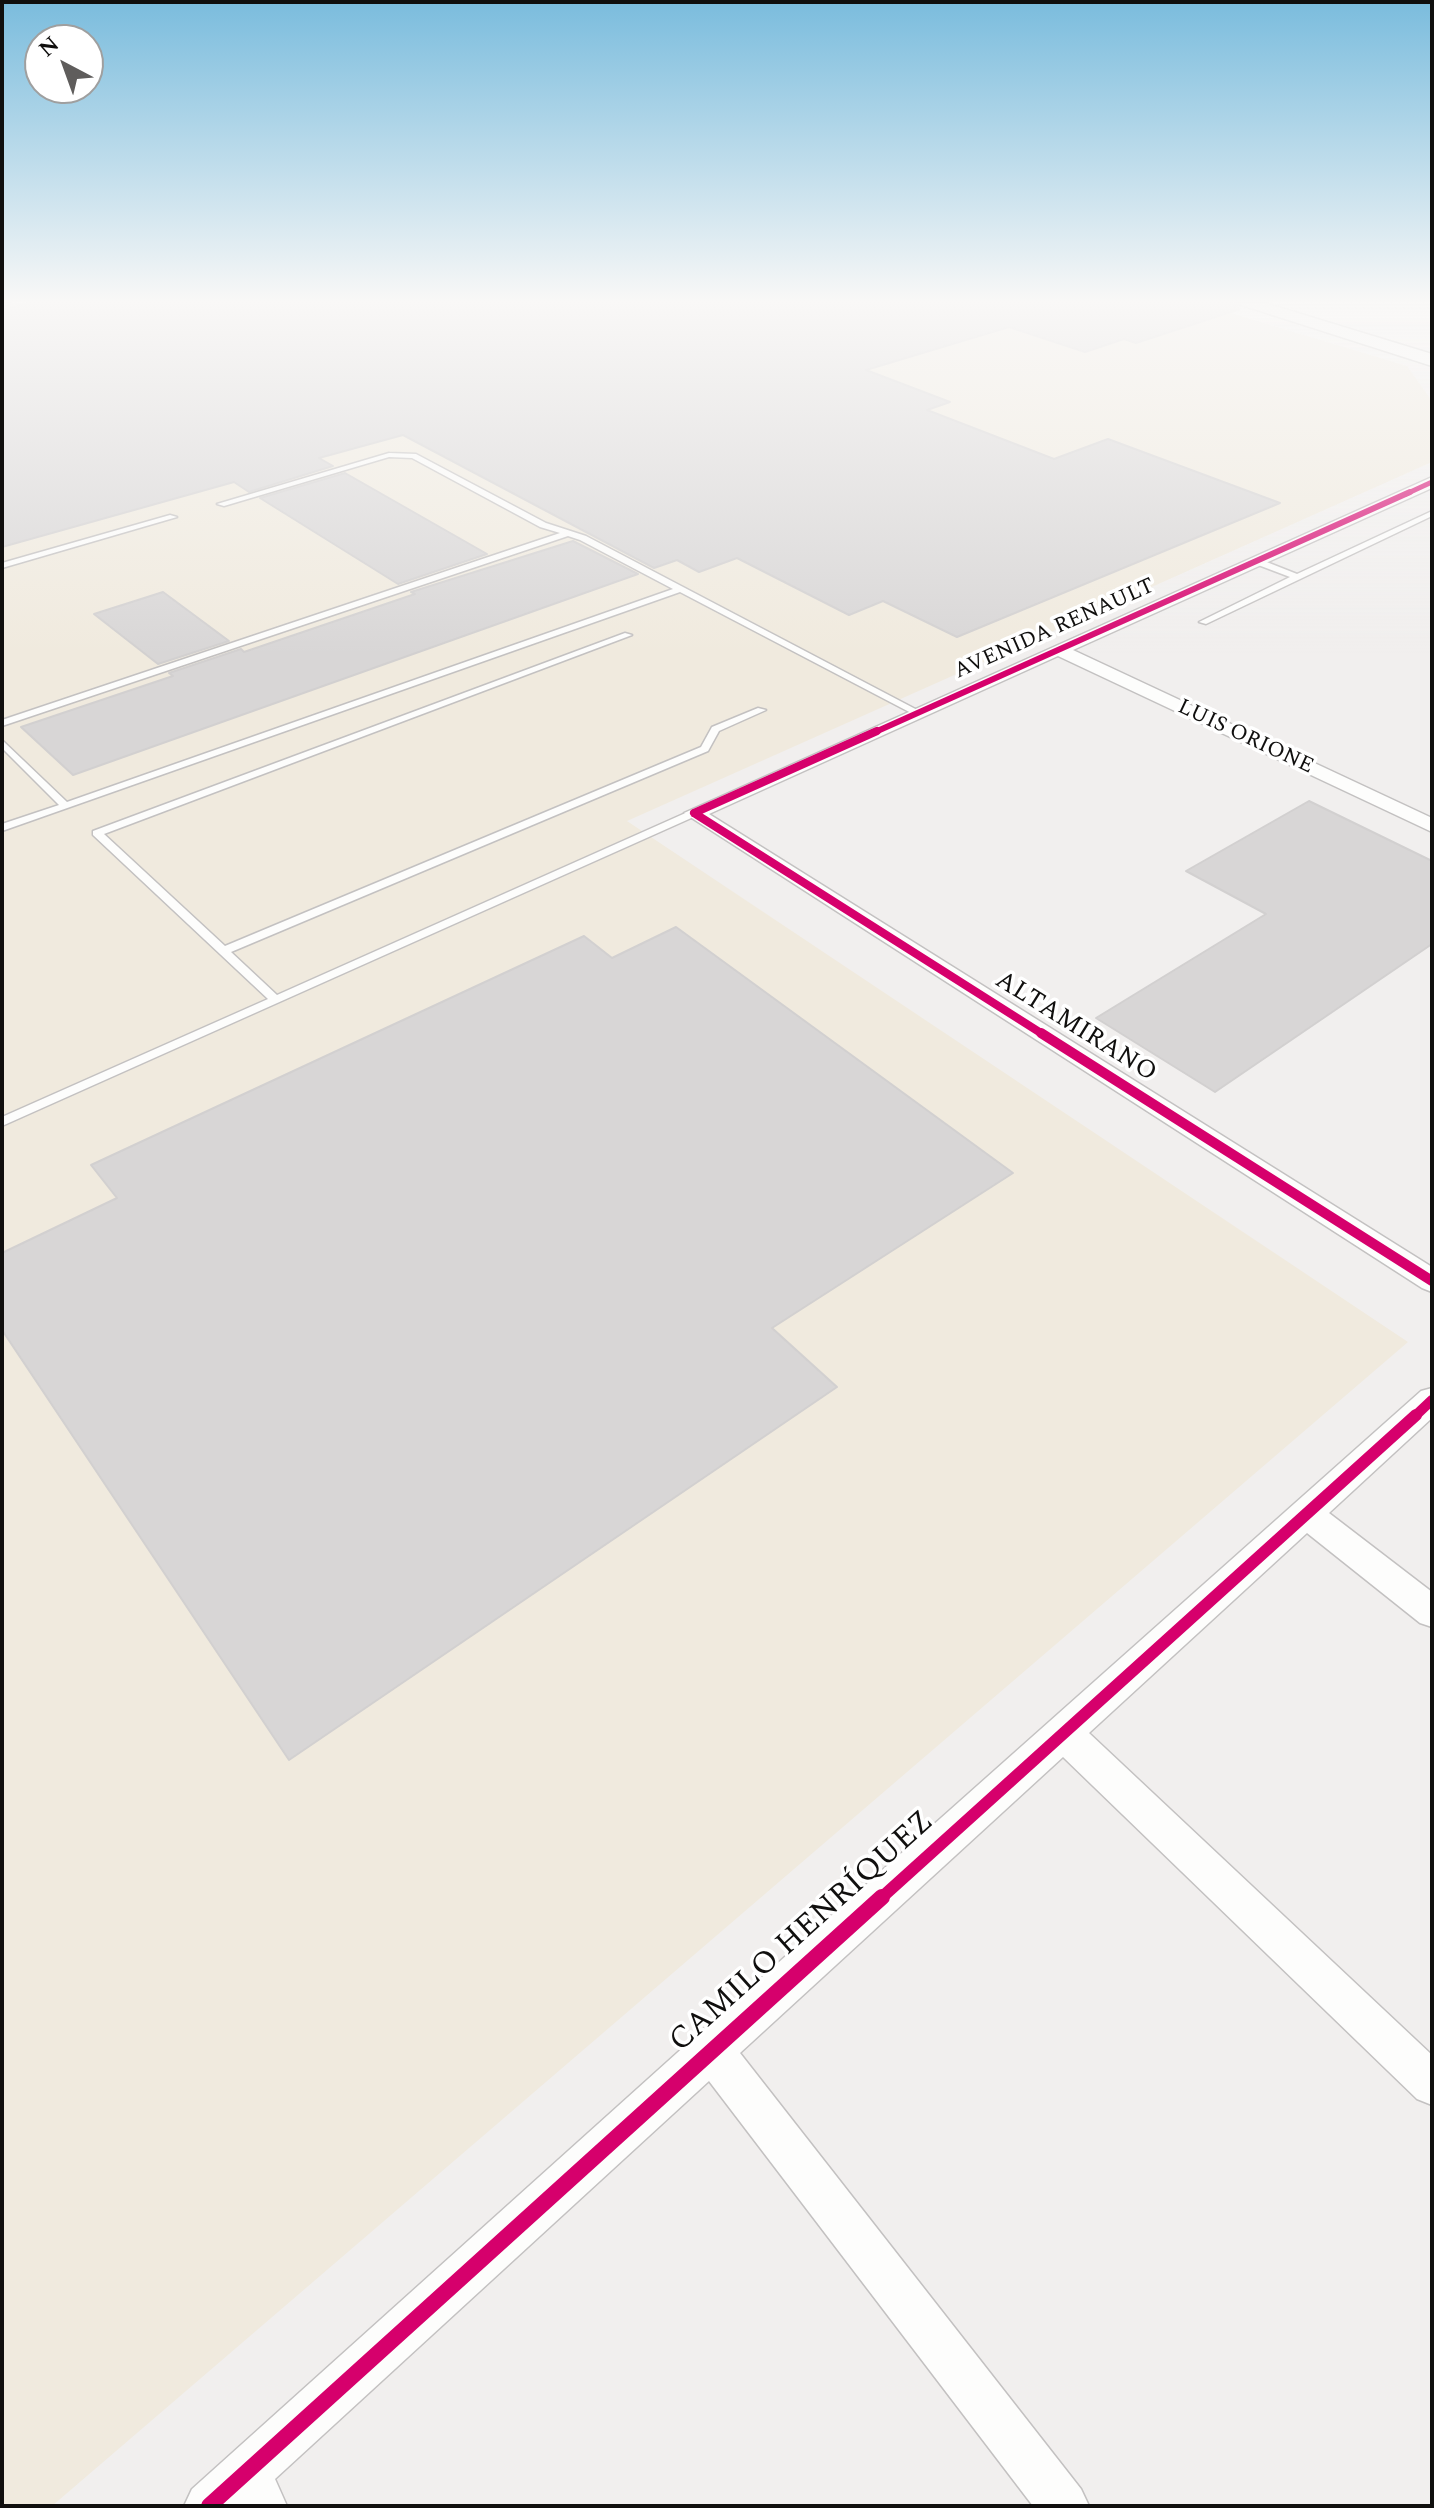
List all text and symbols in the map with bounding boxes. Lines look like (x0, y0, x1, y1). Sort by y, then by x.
north arrow (24, 24, 104, 104)
text: N (32, 29, 67, 65)
street label: AVENIDA RENAULT (951, 574, 1159, 686)
street label: LUIS ORIONE (1173, 695, 1317, 781)
street label: ALTAMIRANO (989, 966, 1161, 1090)
street label: CAMILO HENRÍQUEZ (663, 1804, 943, 2062)

